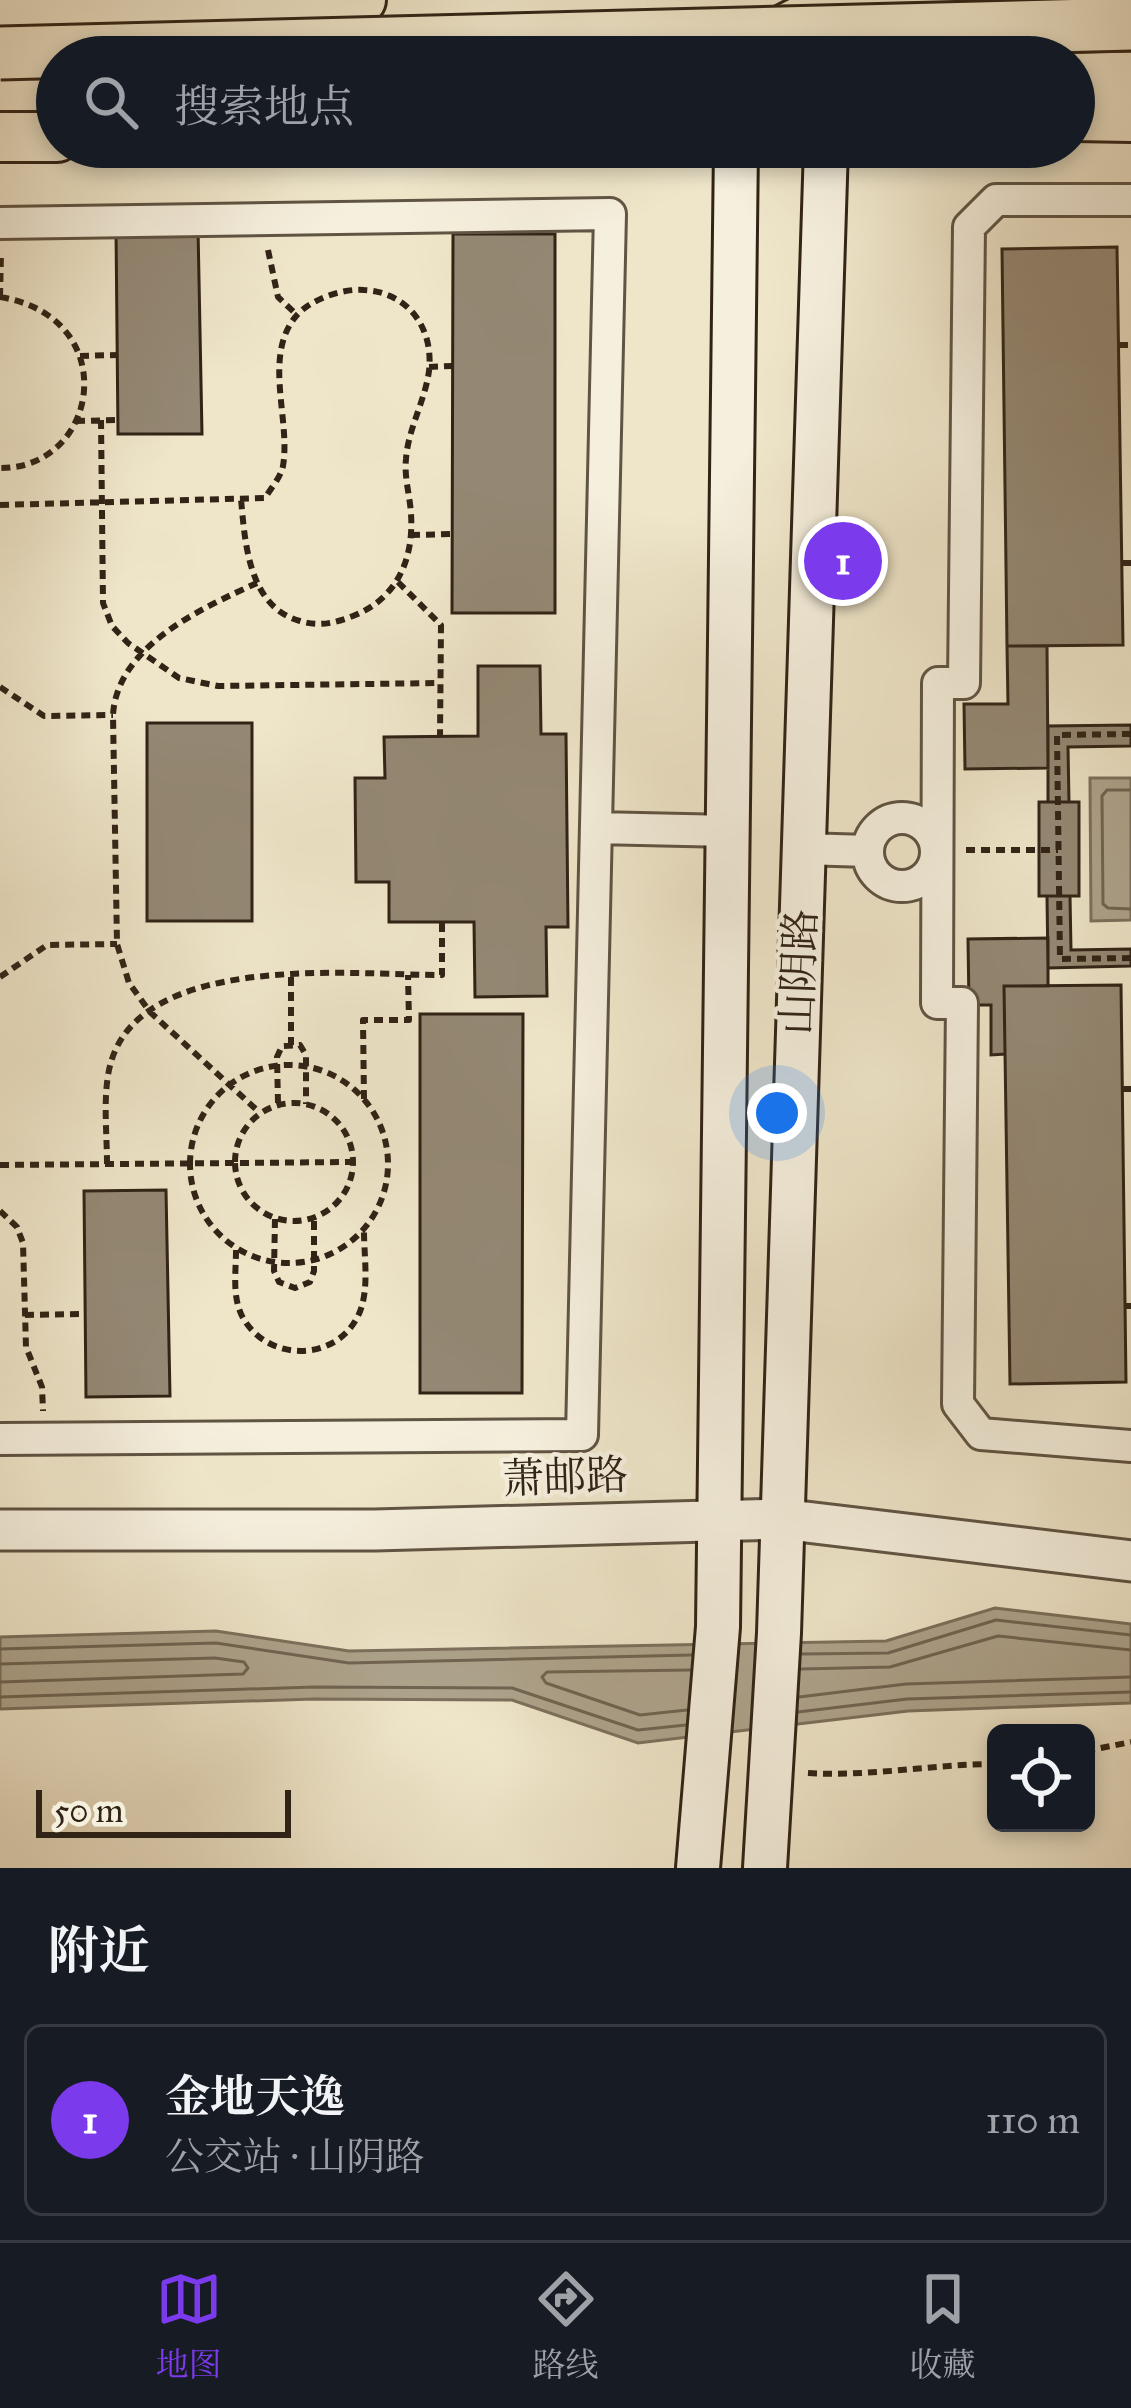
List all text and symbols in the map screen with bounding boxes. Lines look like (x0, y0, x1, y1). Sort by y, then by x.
search box (36, 36, 1095, 168)
icon: search (78, 69, 144, 135)
text: 搜索地点 (174, 79, 354, 134)
pin: 1 (804, 516, 882, 606)
street label: 山阴路 (771, 908, 827, 1036)
your location (747, 1083, 807, 1143)
street label: 萧邮路 (501, 1449, 629, 1505)
map controls (987, 1724, 1095, 1832)
button: locate (987, 1724, 1095, 1832)
scale bar (36, 1784, 291, 1837)
text: 50 m (54, 1791, 123, 1831)
text: 附近 (48, 1920, 150, 1982)
text: 金地天逸 (165, 2069, 345, 2124)
text: 1 (82, 2096, 98, 2144)
text: 110 m (985, 2096, 1080, 2144)
text: 公交站 · 山阴路 (165, 2133, 424, 2181)
tab: 地图 (156, 2266, 222, 2385)
tab: 路线 (533, 2266, 599, 2385)
tab: 收藏 (910, 2266, 976, 2385)

